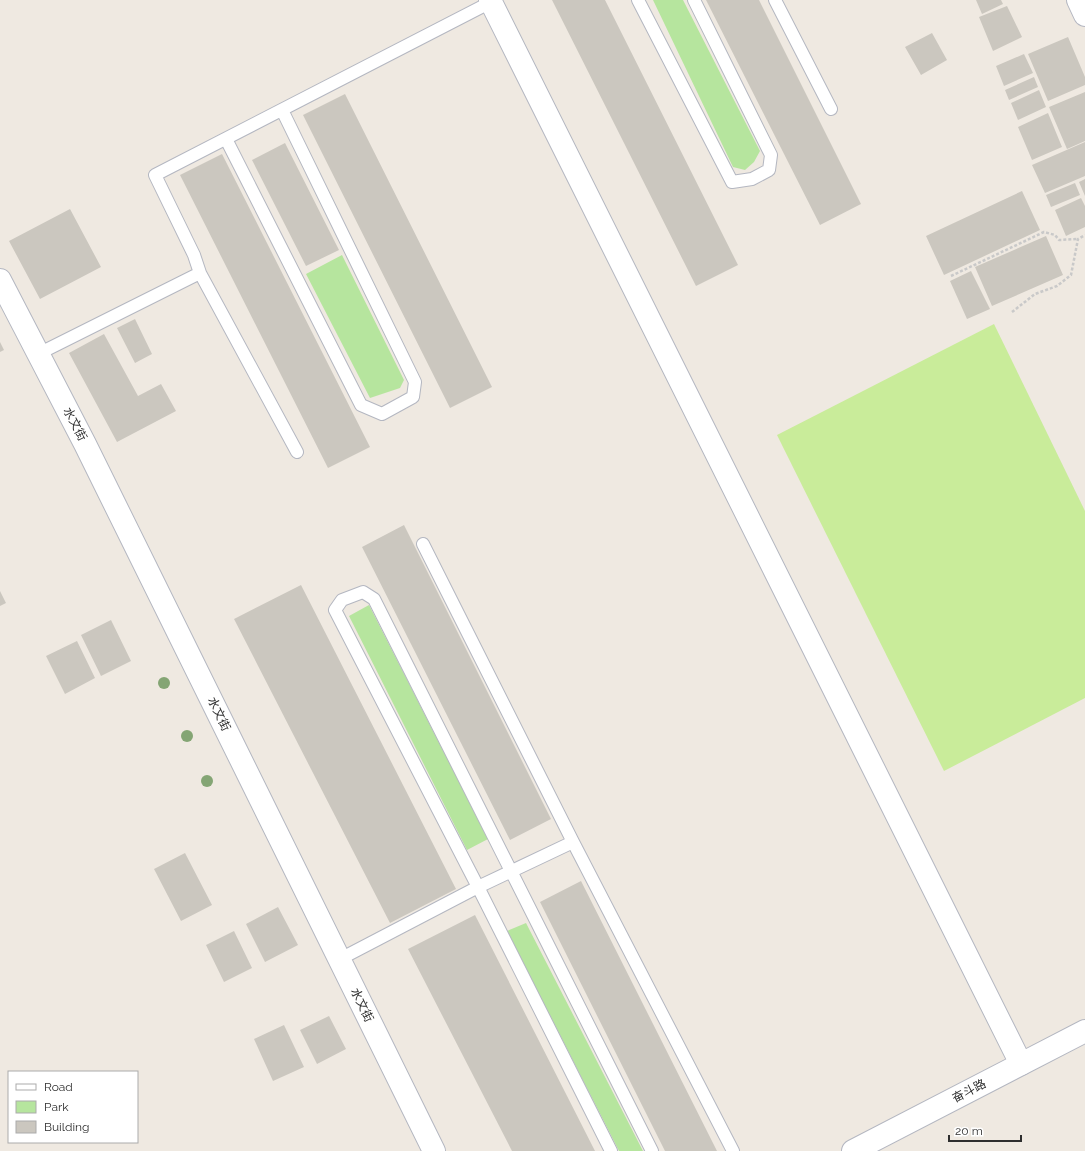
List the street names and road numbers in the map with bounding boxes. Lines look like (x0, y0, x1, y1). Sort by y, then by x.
street label: 水文街 (60, 405, 90, 443)
street label: 水文街 (205, 695, 233, 733)
street label: 水文街 (348, 986, 376, 1024)
street label: 奋斗路 (950, 1077, 988, 1105)

